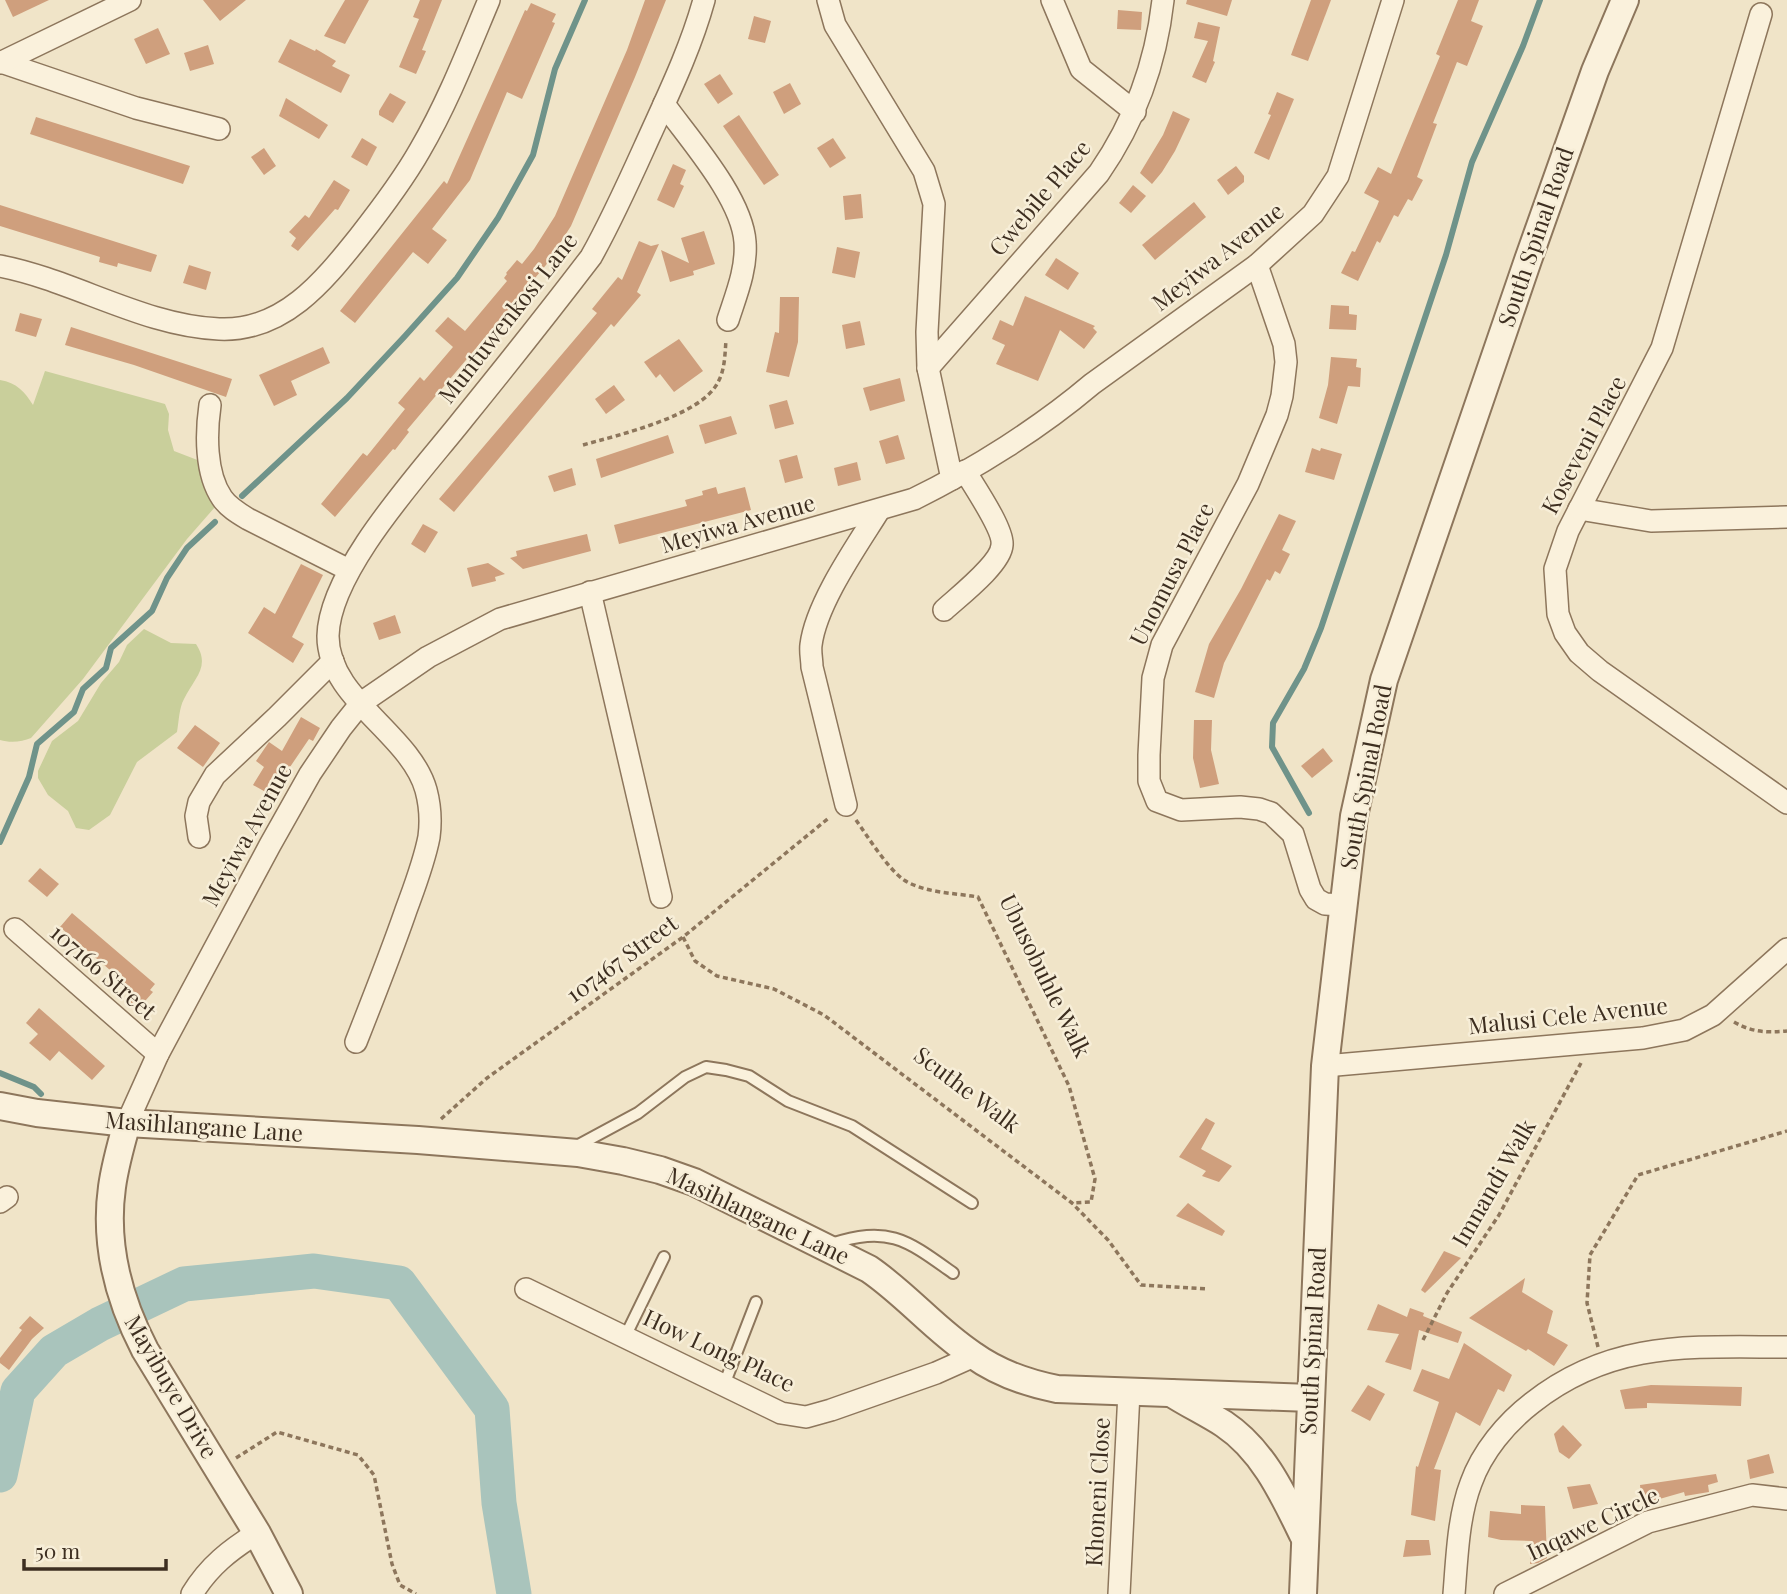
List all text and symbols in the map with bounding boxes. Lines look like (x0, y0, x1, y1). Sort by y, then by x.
street label: Cwebile Place (981, 133, 1097, 262)
street label: South Spinal Road (1489, 143, 1580, 330)
street label: Meyiwa Avenue (1145, 195, 1289, 317)
street label: Muntuwenkosi Lane (430, 225, 583, 409)
street label: Koseveni Place (1533, 370, 1632, 519)
street label: Meyiwa Avenue (657, 486, 818, 559)
street label: Unomusa Place (1121, 496, 1220, 650)
street label: South Spinal Road (1331, 681, 1398, 872)
street label: Meyiwa Avenue (194, 757, 298, 911)
street label: Ubusobuhle Walk (993, 889, 1099, 1062)
street label: 107467 Street (559, 906, 684, 1009)
street label: 107166 Street (44, 916, 164, 1026)
street label: Malusi Cele Avenue (1467, 989, 1669, 1040)
street label: Scuthe Walk (908, 1039, 1028, 1139)
street label: Masihlangane Lane (104, 1103, 304, 1148)
street label: Imnandi Walk (1444, 1112, 1542, 1252)
street label: Masihlangane Lane (662, 1159, 855, 1271)
street label: South Spinal Road (1291, 1246, 1332, 1436)
street label: How Long Place (639, 1301, 800, 1398)
street label: Mayibuye Drive (119, 1309, 226, 1464)
street label: Khoneni Close (1077, 1416, 1116, 1567)
street label: Inqawe Circle (1521, 1479, 1663, 1567)
scale bar (24, 1528, 166, 1572)
text: 50 m (35, 1536, 81, 1564)

